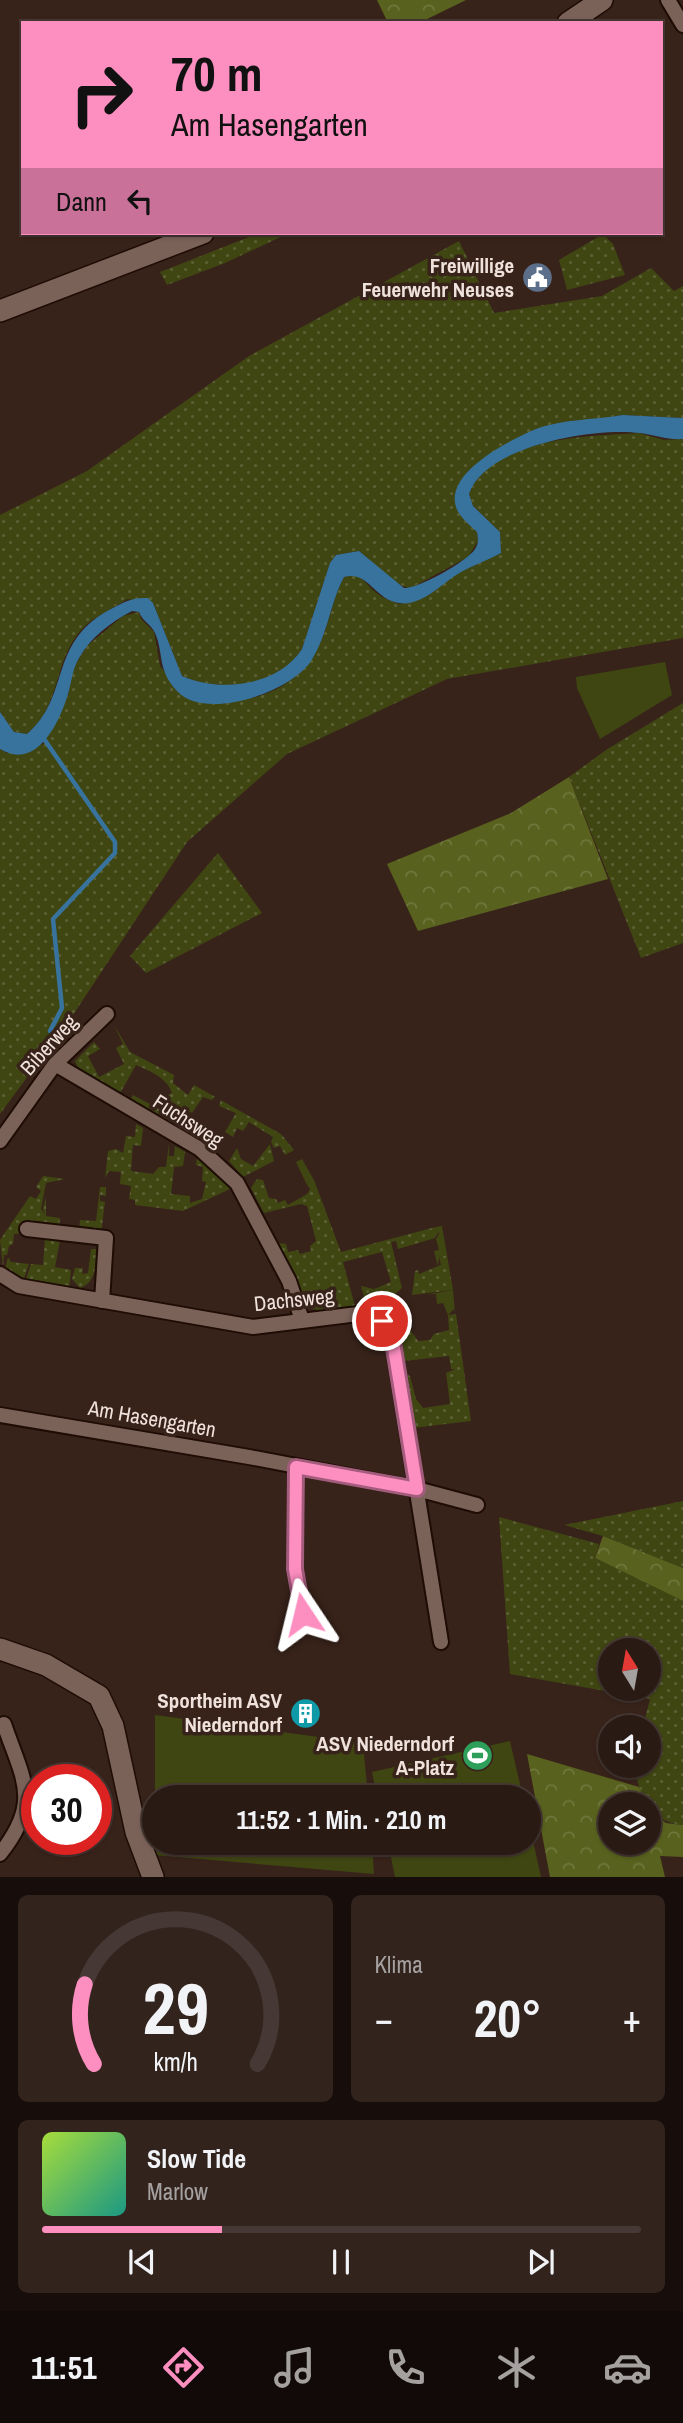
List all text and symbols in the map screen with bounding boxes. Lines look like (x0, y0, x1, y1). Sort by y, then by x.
text: 70 m (171, 40, 263, 106)
icon: right (56, 49, 147, 140)
text: Am Hasengarten (171, 103, 368, 146)
icon: left (121, 182, 159, 220)
text: Dann (56, 184, 107, 219)
place label: Freiwillige Feuerwehr Neuses (362, 251, 514, 304)
public building icon: Freiwillige Feuerwehr Neuses (520, 261, 554, 295)
street label: Biberweg (14, 1008, 84, 1081)
street label: Fuchsweg (147, 1087, 229, 1154)
street label: Dachsweg (252, 1281, 336, 1318)
pin (352, 1291, 412, 1351)
icon: arrive (363, 1302, 401, 1340)
street label: Am Hasengarten (85, 1393, 218, 1444)
position arrow (266, 1577, 340, 1651)
north arrow (598, 1638, 662, 1701)
map controls (598, 1638, 661, 1855)
place label: Sportheim ASV Niederndorf (157, 1686, 283, 1739)
building icon: Sportheim ASV Niederndorf (288, 1696, 322, 1730)
button: sound (598, 1715, 661, 1778)
place label: ASV Niederndorf A-Platz (316, 1729, 454, 1782)
sports icon: ASV Niederndorf A-Platz (460, 1739, 494, 1773)
speed limit sign: 30 (21, 1764, 112, 1855)
button: layers (598, 1792, 661, 1855)
text: 11:52 · 1 Min. · 210 m (237, 1802, 446, 1837)
text: Klima (375, 1949, 423, 1980)
text: 29 (142, 1960, 208, 2058)
text: 20° (474, 1983, 542, 2053)
text: − (375, 1993, 393, 2044)
text: + (623, 1993, 641, 2044)
text: km/h (153, 2045, 197, 2079)
text: Slow Tide (147, 2141, 246, 2176)
text: Marlow (147, 2176, 208, 2207)
icon: previous (123, 2243, 161, 2281)
icon: pause (322, 2243, 360, 2281)
icon: next (522, 2243, 560, 2281)
icon: directions (159, 2343, 208, 2392)
icon: music (270, 2343, 319, 2392)
icon: phone (381, 2343, 430, 2392)
icon: climate (492, 2343, 541, 2392)
icon: car (603, 2343, 652, 2392)
text: 11:51 (31, 2346, 97, 2389)

